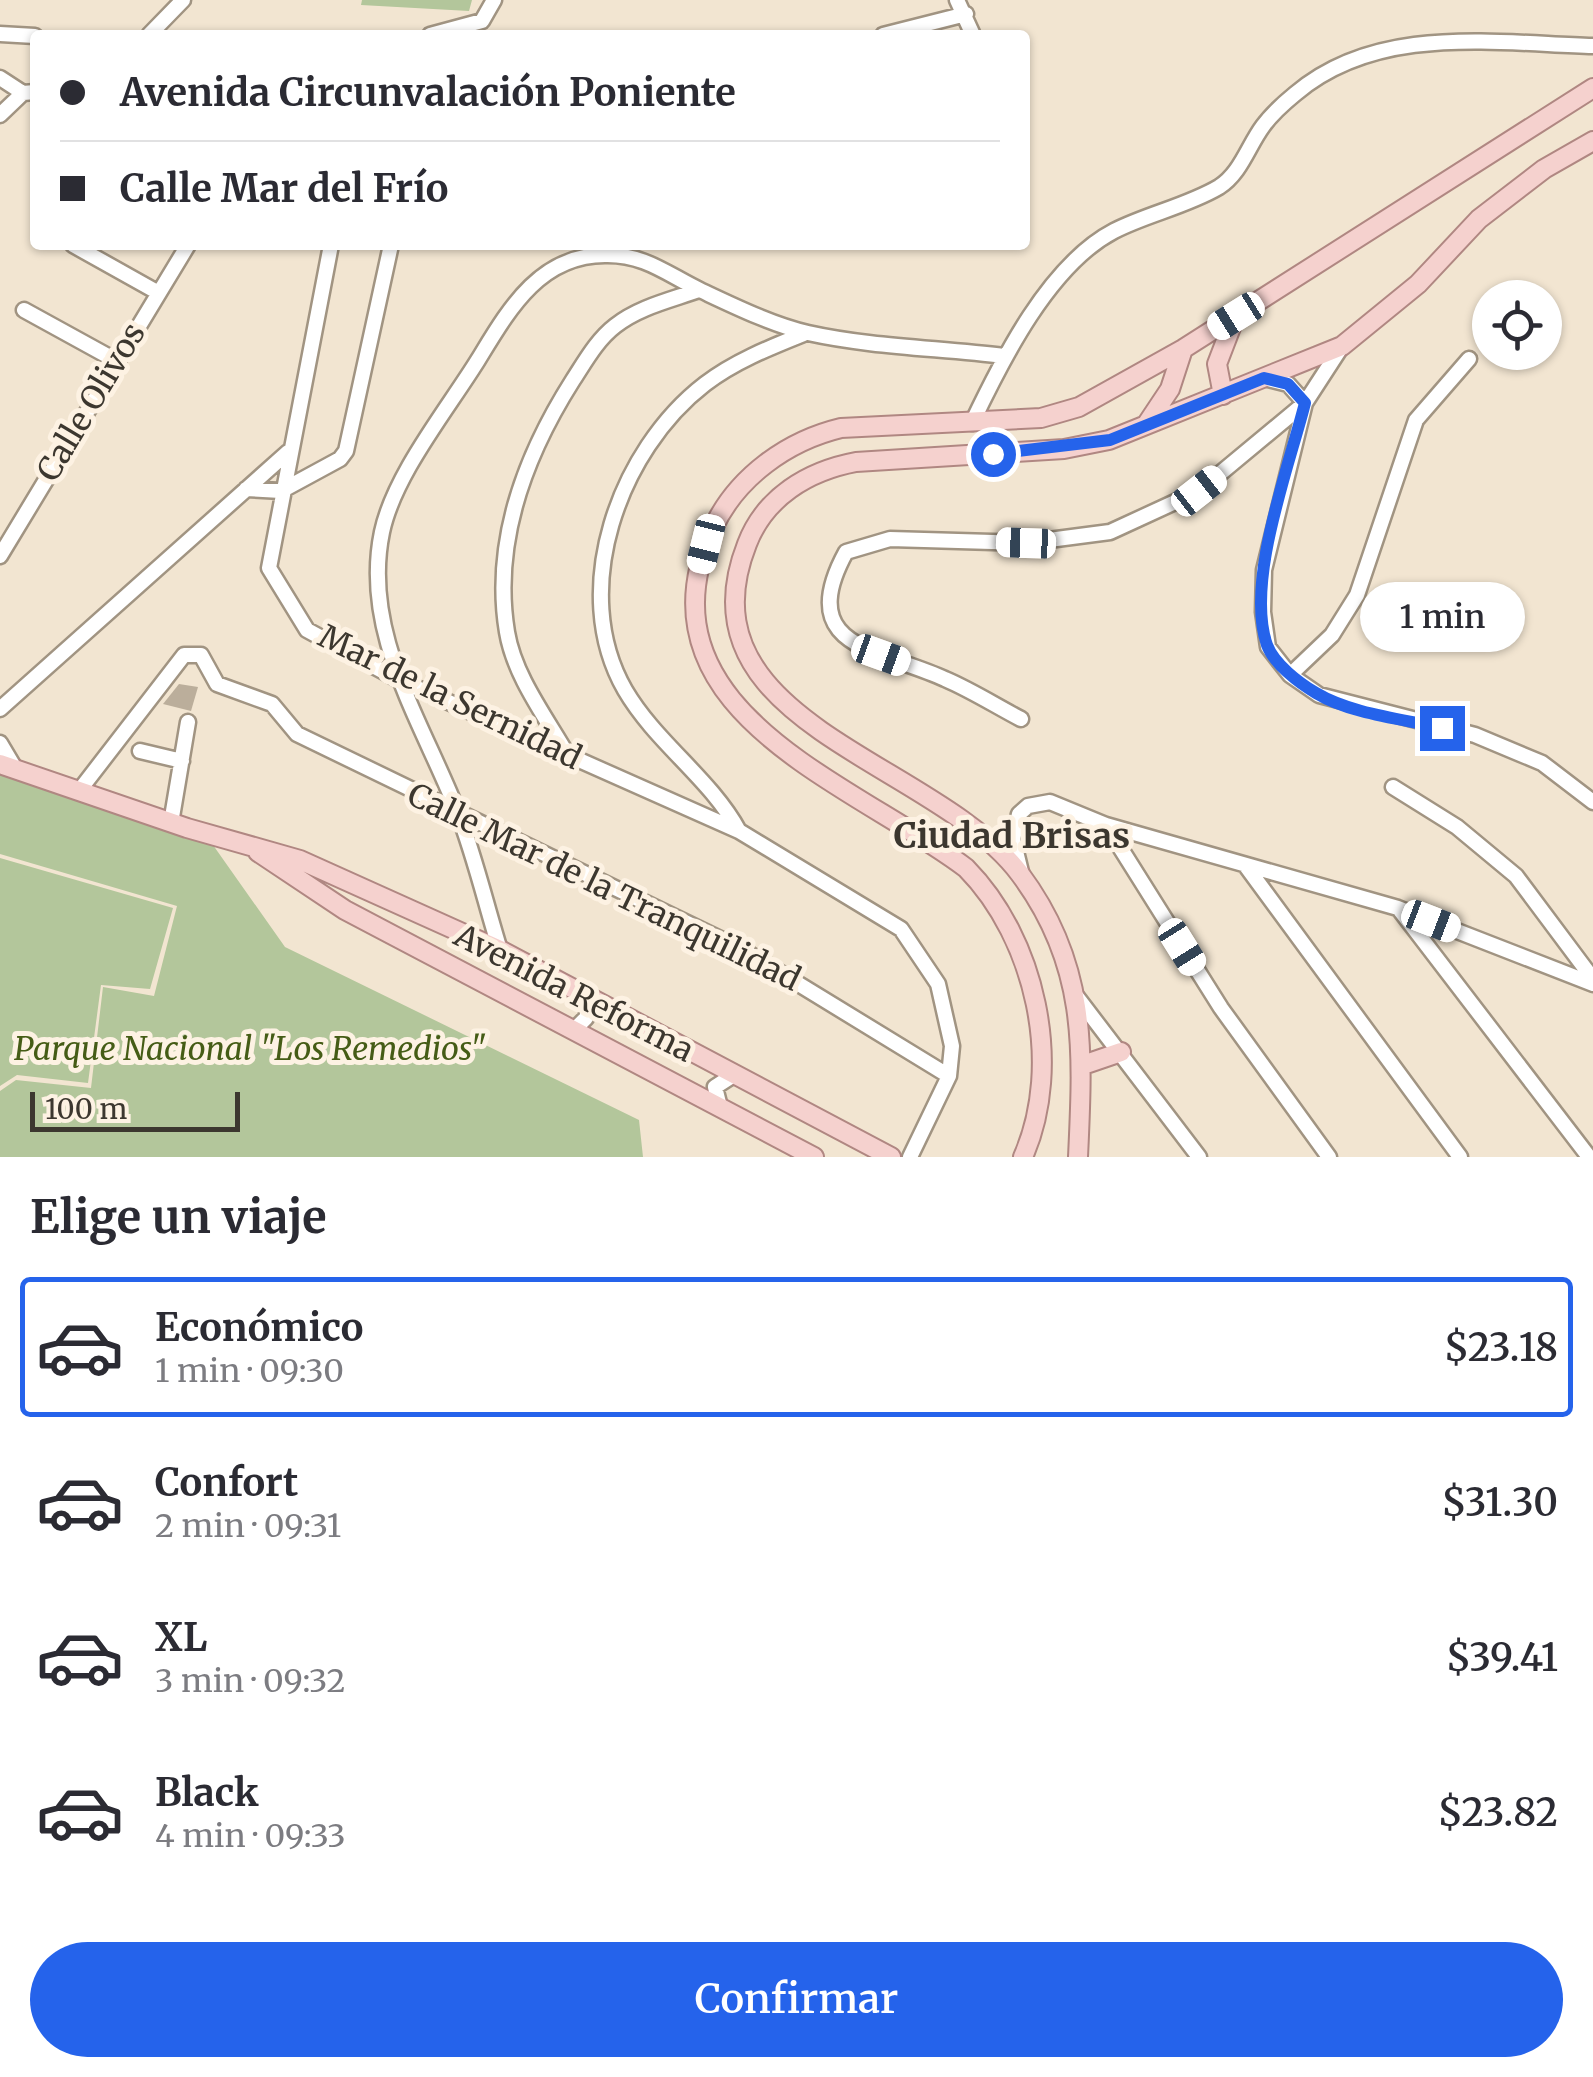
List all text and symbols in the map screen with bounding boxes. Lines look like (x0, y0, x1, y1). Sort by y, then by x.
text: Avenida Circunvalación Poniente (120, 69, 736, 116)
text: Calle Mar del Frío (120, 165, 449, 212)
map controls (1472, 280, 1562, 370)
button: locate (1472, 280, 1562, 370)
car (1203, 287, 1269, 345)
street label: Calle Olivos (28, 316, 154, 488)
route start (971, 432, 1016, 477)
car (1166, 461, 1232, 521)
car (684, 511, 728, 577)
car (995, 527, 1057, 559)
callout: 1 min (1360, 583, 1524, 653)
text: 1 min (1399, 597, 1486, 637)
street label: Mar de la Sernidad (312, 616, 588, 778)
car (848, 631, 914, 679)
route end (1420, 706, 1465, 751)
street label: Calle Mar de la Tranquilidad (401, 774, 807, 1000)
district label: Ciudad Brisas (894, 814, 1130, 858)
car (1398, 896, 1464, 946)
car (1153, 914, 1211, 980)
street label: Avenida Reforma (447, 915, 700, 1071)
park label: Parque Nacional "Los Remedios" (14, 1029, 486, 1069)
scale bar (30, 1087, 240, 1132)
text: 100 m (45, 1091, 127, 1127)
text: Elige un viaje (30, 1189, 326, 1245)
icon: car (35, 1302, 125, 1392)
text: Económico (155, 1304, 363, 1351)
text: $23.18 (1444, 1324, 1558, 1371)
text: 1 min · 09:30 (155, 1351, 344, 1391)
icon: car (35, 1457, 125, 1547)
text: Confort (155, 1459, 298, 1506)
text: $31.30 (1441, 1479, 1558, 1526)
text: 2 min · 09:31 (155, 1506, 341, 1546)
icon: car (35, 1612, 125, 1702)
text: XL (155, 1614, 207, 1661)
text: $39.41 (1446, 1634, 1558, 1681)
text: 3 min · 09:32 (155, 1661, 345, 1701)
icon: car (35, 1767, 125, 1857)
text: Black (155, 1769, 259, 1816)
text: $23.82 (1437, 1789, 1558, 1836)
text: 4 min · 09:33 (155, 1816, 346, 1856)
button: Confirmar (30, 1942, 1563, 2057)

